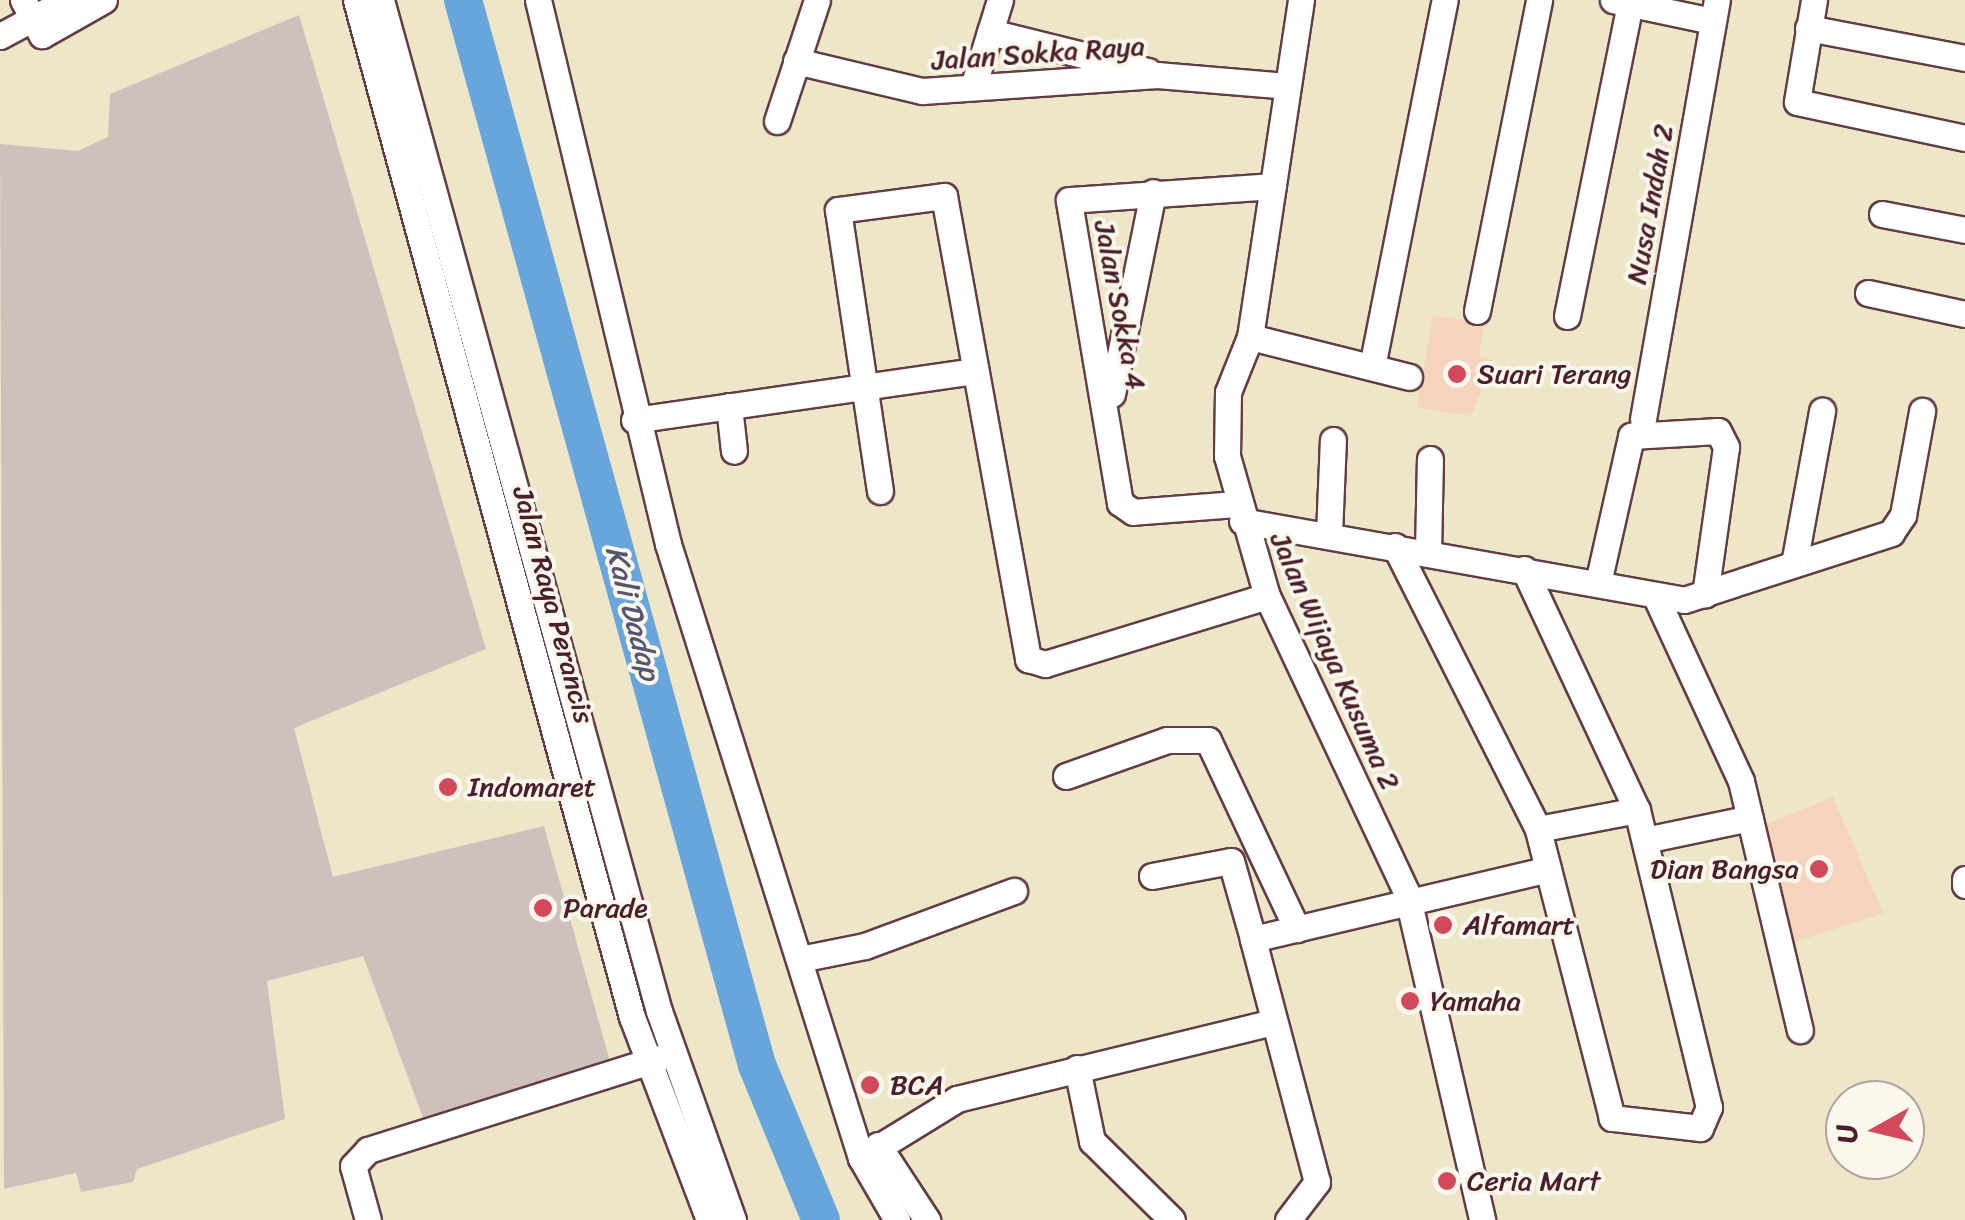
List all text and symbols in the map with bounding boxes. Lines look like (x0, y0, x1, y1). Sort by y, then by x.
street label: Jalan Sokka Raya (930, 29, 1146, 77)
street label: Nusa Indah 2 (1619, 121, 1681, 287)
street label: Jalan Sokka 4 (1087, 217, 1153, 393)
place label: Suari Terang (1477, 357, 1632, 391)
marker: Suari Terang (1446, 363, 1468, 385)
street label: Jalan Raya Perancis (505, 482, 601, 728)
street label: Jalan Wijaya Kusuma 2 (1263, 527, 1407, 795)
water label: Kali Dadap (598, 542, 668, 684)
place label: Indomaret (468, 770, 596, 804)
marker: Indomaret (437, 776, 459, 798)
place label: Dian Bangsa (1652, 852, 1799, 886)
marker: Dian Bangsa (1808, 858, 1830, 880)
place label: Parade (563, 891, 648, 925)
marker: Parade (532, 897, 554, 919)
place label: Alfamart (1463, 908, 1575, 942)
marker: Alfamart (1432, 914, 1454, 936)
place label: Yamaha (1430, 984, 1521, 1018)
marker: Yamaha (1399, 990, 1421, 1012)
place label: BCA (890, 1068, 944, 1102)
marker: BCA (859, 1074, 881, 1096)
north arrow (1825, 1080, 1925, 1180)
text: U (1821, 1121, 1872, 1147)
place label: Ceria Mart (1467, 1164, 1600, 1198)
marker: Ceria Mart (1436, 1170, 1458, 1192)

